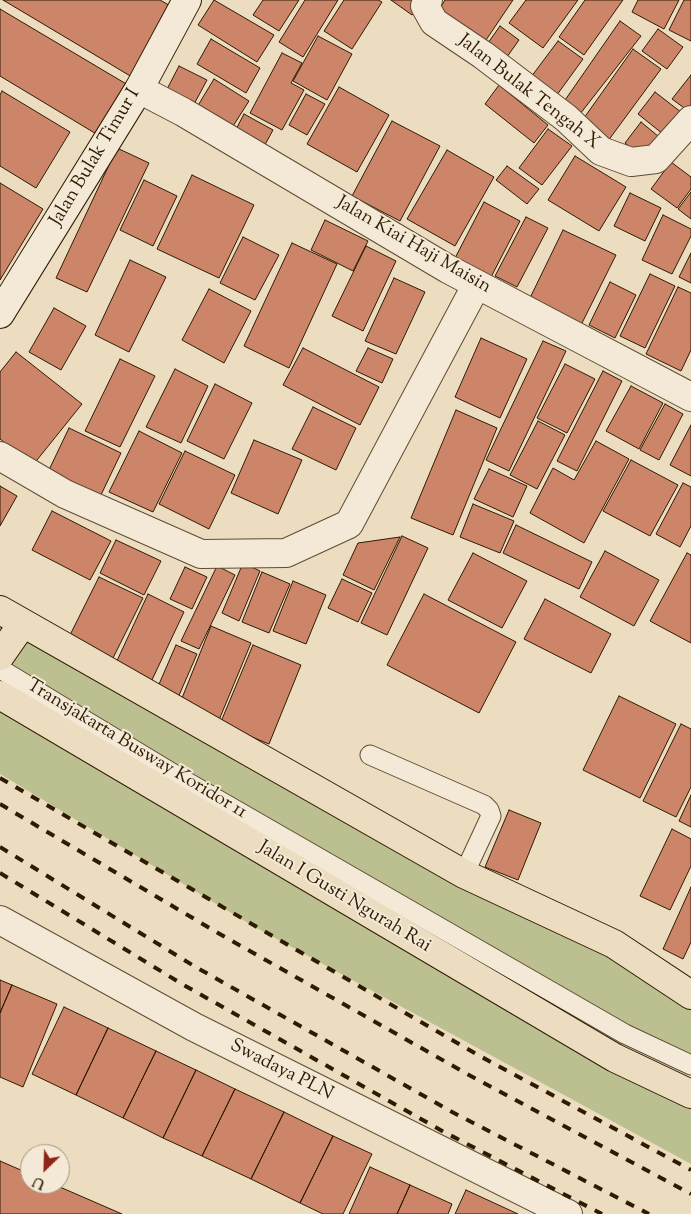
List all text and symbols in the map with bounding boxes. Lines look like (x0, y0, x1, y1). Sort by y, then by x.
street label: Jalan Bulak Tengah X (452, 30, 604, 156)
street label: Jalan Bulak Timur I (46, 85, 146, 231)
street label: Jalan Kiai Haji Maisin (332, 192, 494, 300)
street label: Transjakarta Busway Koridor 11 (22, 675, 250, 825)
street label: Jalan I Gusti Ngurah Rai (253, 837, 435, 959)
street label: Swadaya PLN (226, 1035, 336, 1107)
north arrow (20, 1144, 70, 1194)
text: U (30, 1170, 49, 1193)

